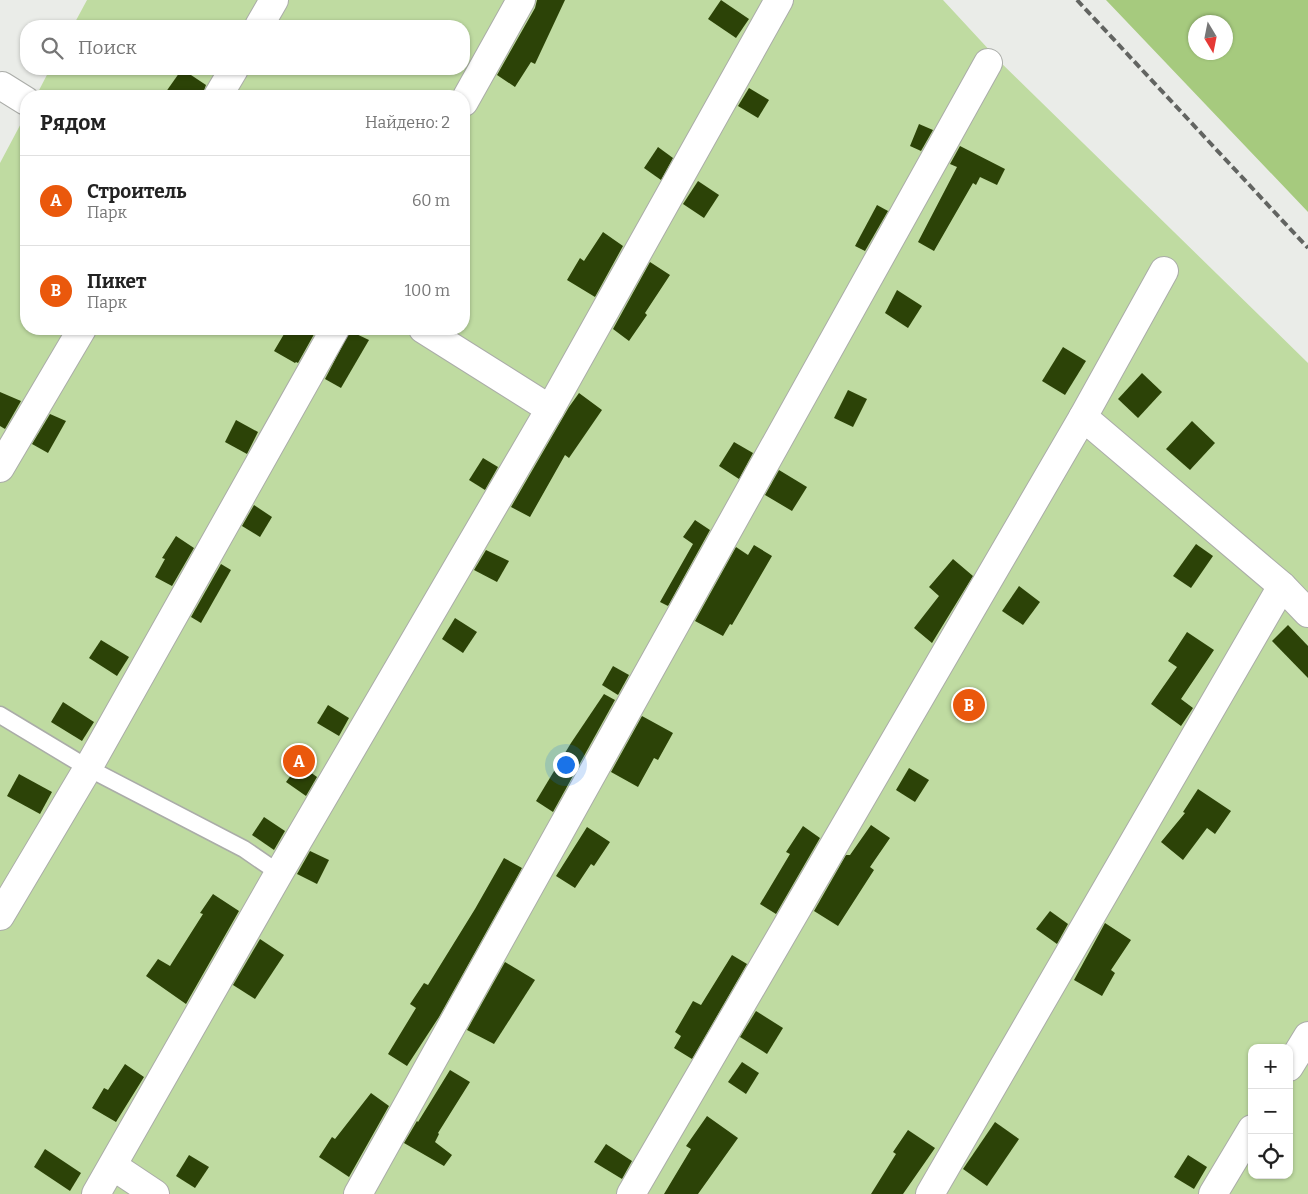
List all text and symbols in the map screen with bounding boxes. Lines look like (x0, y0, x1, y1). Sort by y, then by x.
north arrow (1188, 15, 1233, 60)
search box (20, 20, 470, 75)
icon: search (38, 34, 66, 62)
text: Поиск (78, 36, 137, 59)
text: Рядом (40, 110, 106, 136)
text: Найдено: 2 (365, 113, 450, 132)
text: Строитель (87, 180, 186, 203)
text: A (50, 191, 62, 210)
text: 60 m (412, 191, 450, 210)
text: Парк (87, 203, 127, 222)
text: Пикет (87, 270, 146, 293)
text: B (51, 281, 61, 300)
text: 100 m (405, 281, 450, 300)
text: Парк (87, 293, 127, 312)
pin: B (953, 686, 985, 724)
pin: A (283, 742, 315, 780)
your location (553, 752, 579, 778)
map controls (1248, 1044, 1293, 1179)
button: + (1248, 1044, 1293, 1089)
button: − (1248, 1089, 1293, 1134)
button: locate (1248, 1134, 1293, 1179)

